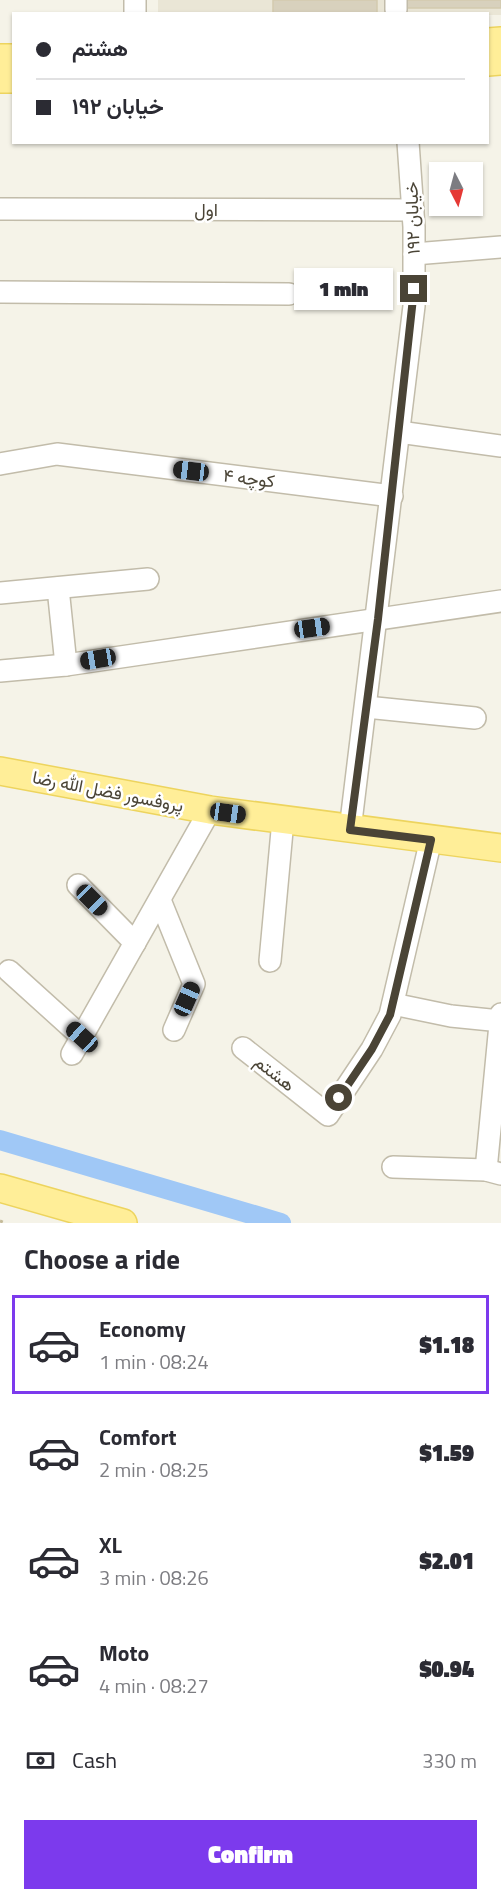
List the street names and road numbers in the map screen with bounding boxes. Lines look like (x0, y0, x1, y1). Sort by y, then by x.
street label: خیابان ۱۹۲ (397, 181, 427, 255)
street label: اول (194, 196, 218, 223)
street label: کوچه ۴ (222, 461, 276, 495)
street label: پروفسور فضل الله رضا (30, 763, 186, 819)
street label: هشتم (249, 1048, 301, 1098)

